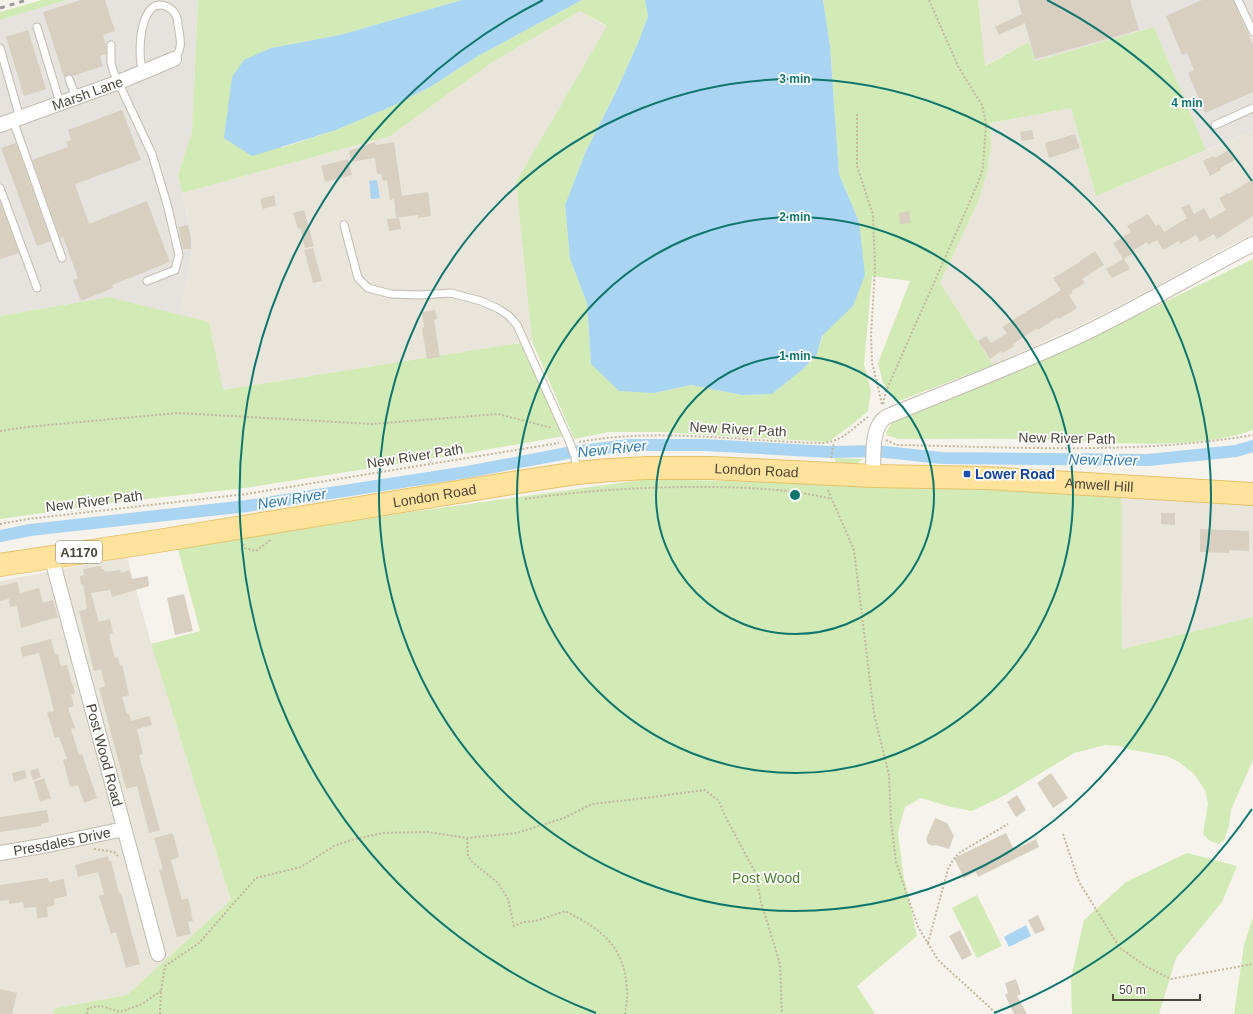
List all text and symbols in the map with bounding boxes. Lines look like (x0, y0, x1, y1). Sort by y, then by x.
text: 3 min (779, 72, 811, 86)
street label: Marsh Lane (50, 73, 125, 113)
text: 4 min (1171, 96, 1203, 110)
text: 2 min (779, 210, 811, 224)
text: 1 min (779, 349, 811, 363)
street label: New River Path (689, 418, 787, 440)
street label: New River Path (1018, 429, 1116, 447)
water label: New River (577, 436, 648, 461)
street label: New River Path (366, 440, 464, 472)
water label: New River (1068, 450, 1139, 469)
street label: London Road (714, 460, 799, 480)
place label: Lower Road (975, 466, 1055, 482)
marker: Lower Road (962, 469, 972, 479)
street label: Amwell Hill (1064, 475, 1134, 495)
street label: London Road (392, 481, 477, 510)
water label: New River (256, 485, 328, 512)
street label: New River Path (45, 487, 143, 515)
centre of rings (788, 488, 802, 502)
road number: A1170 (56, 541, 102, 563)
street label: Post Wood Road (83, 702, 126, 808)
street label: Presdales Drive (12, 824, 112, 859)
park label: Post Wood (732, 870, 800, 886)
scale bar (1113, 976, 1200, 1002)
text: 50 m (1119, 983, 1146, 997)

